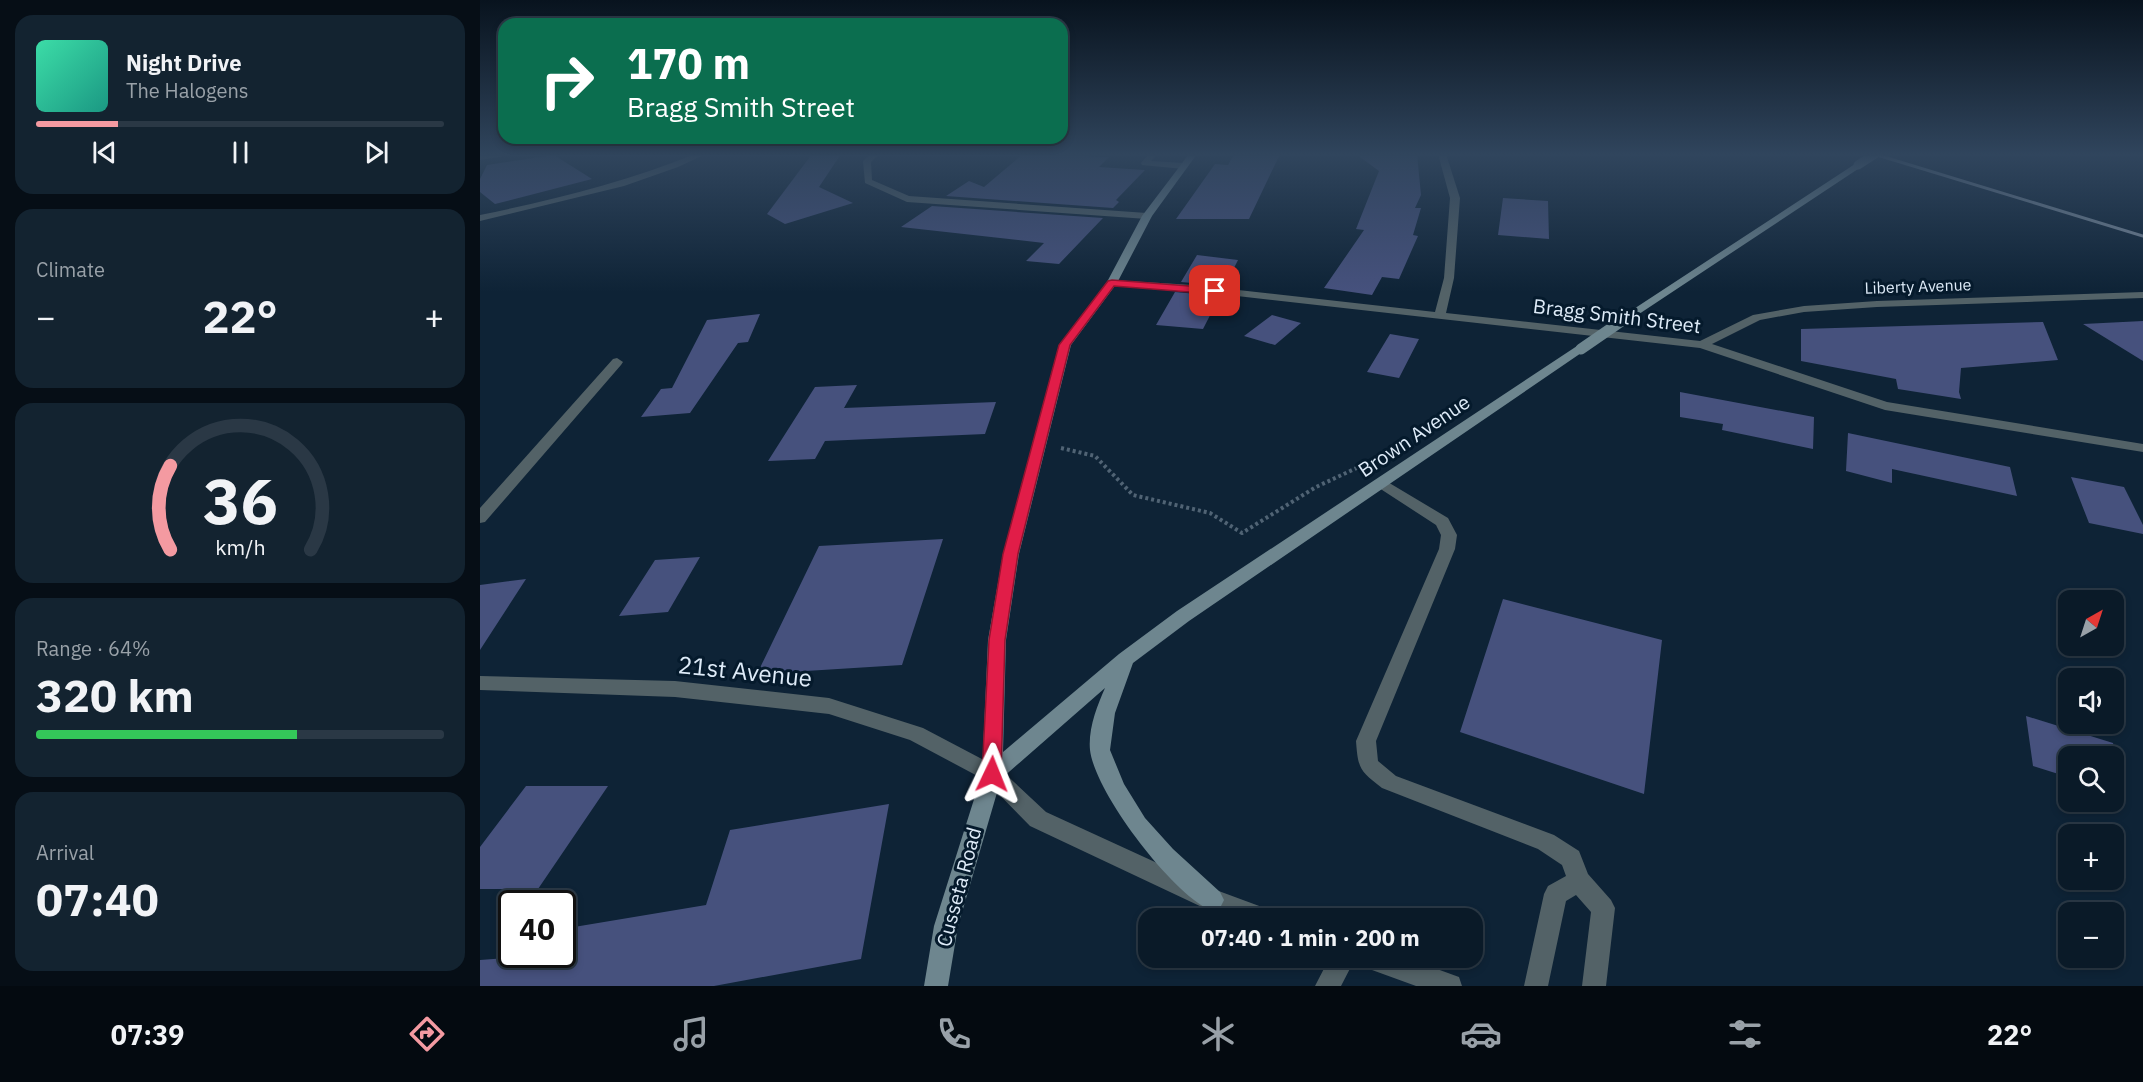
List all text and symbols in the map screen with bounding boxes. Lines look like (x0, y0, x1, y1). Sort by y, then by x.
text: 170 m (627, 36, 750, 91)
icon: right (528, 42, 606, 120)
text: Night Drive (126, 48, 242, 77)
text: The Halogens (126, 77, 248, 104)
text: Bragg Smith Street (627, 89, 855, 124)
icon: previous (88, 136, 121, 169)
icon: pause (224, 136, 257, 169)
icon: next (360, 136, 393, 169)
text: Climate (36, 256, 105, 283)
pin (1189, 265, 1240, 316)
icon: arrive (1198, 274, 1231, 307)
street label: Liberty Avenue (1864, 274, 1972, 298)
text: 22° (202, 287, 278, 345)
street label: Bragg Smith Street (1532, 292, 1703, 339)
text: − (36, 295, 56, 338)
text: + (424, 295, 444, 338)
street label: Brown Avenue (1352, 388, 1475, 483)
text: 36 (203, 460, 277, 541)
text: km/h (215, 533, 265, 561)
north arrow (2058, 590, 2124, 656)
map controls (2058, 590, 2124, 968)
text: Range · 64% (36, 635, 151, 662)
street label: 21st Avenue (677, 648, 814, 694)
text: 320 km (36, 666, 194, 724)
button: sound (2058, 668, 2124, 734)
position arrow (960, 742, 1024, 806)
button: search (2058, 746, 2124, 812)
street label: Cusseta Road (930, 824, 987, 950)
button: + (2058, 824, 2124, 890)
text: Arrival (36, 839, 94, 866)
text: 07:40 (36, 870, 159, 928)
speed limit sign: 40 (498, 890, 576, 968)
button: − (2058, 902, 2124, 968)
text: 07:40 · 1 min · 200 m (1201, 923, 1420, 952)
icon: directions (406, 1013, 448, 1055)
icon: music (670, 1013, 712, 1055)
icon: phone (933, 1013, 975, 1055)
icon: climate (1197, 1013, 1239, 1055)
icon: car (1460, 1013, 1502, 1055)
icon: filters (1724, 1013, 1766, 1055)
text: 07:39 (111, 1017, 184, 1052)
text: 22° (1987, 1017, 2032, 1052)

